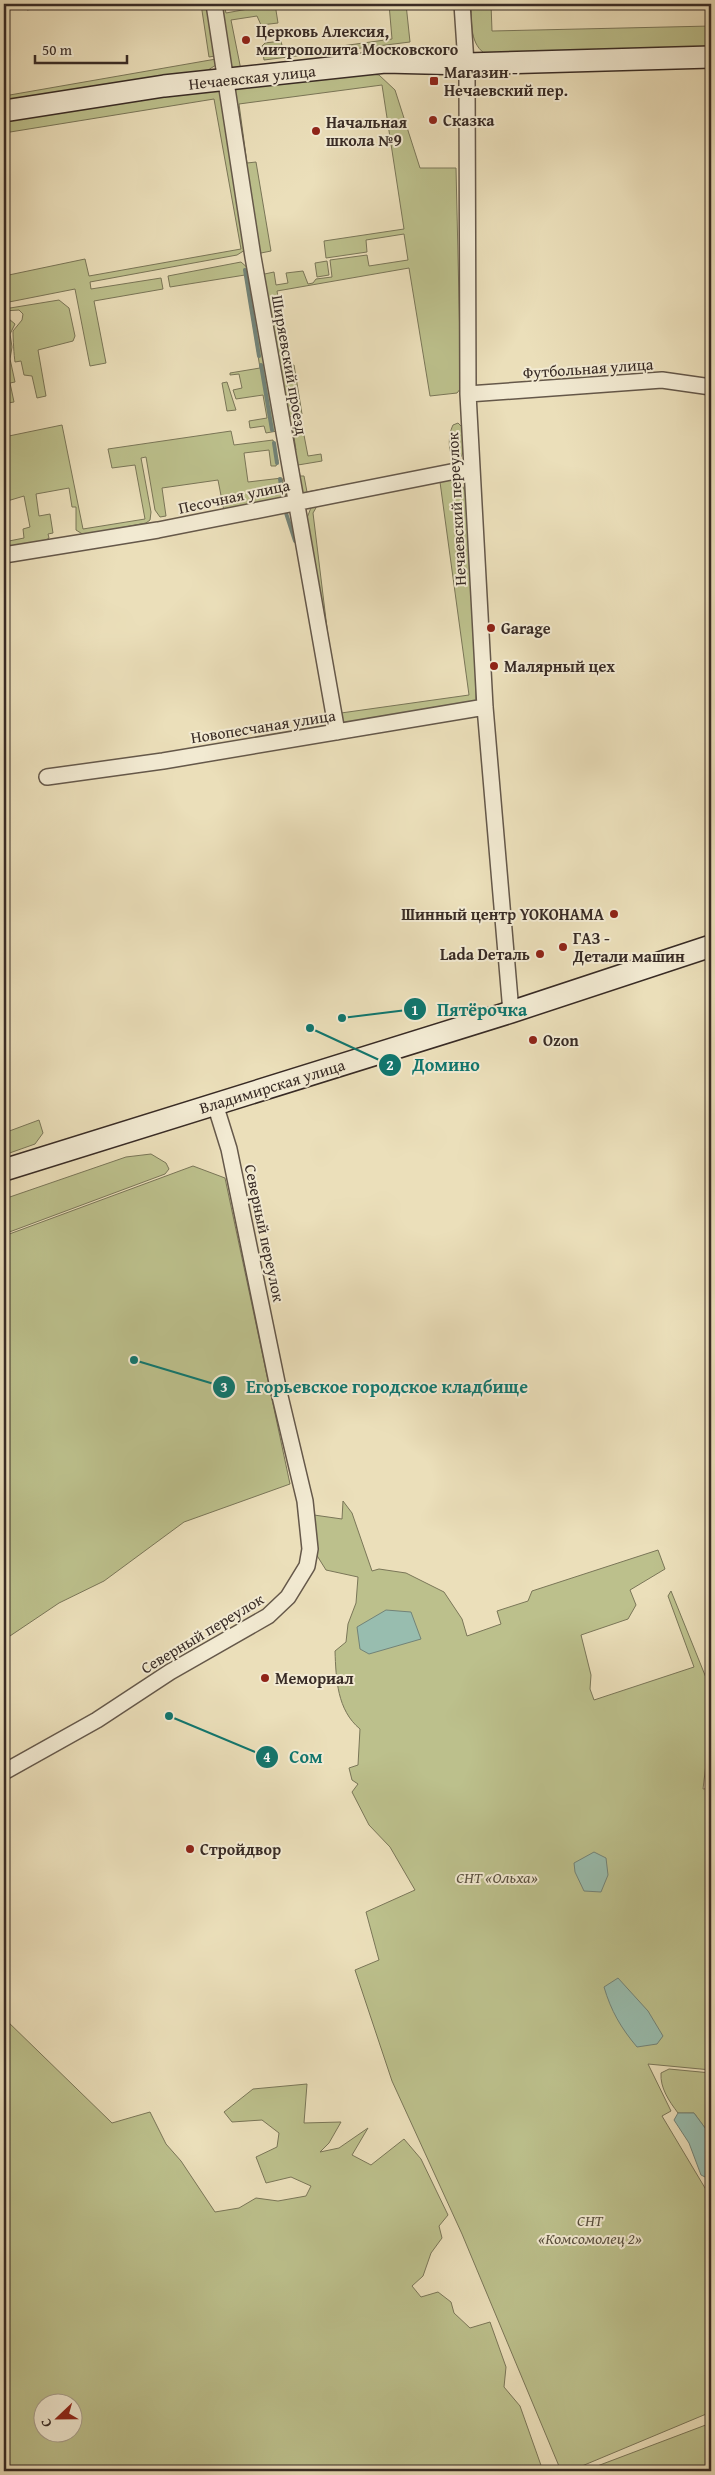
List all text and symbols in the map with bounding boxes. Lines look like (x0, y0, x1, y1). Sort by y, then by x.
place label: Церковь Алексия, митрополита Московского (256, 19, 459, 61)
scale bar (35, 32, 128, 64)
marker: Церковь Алексия, митрополита Московского (240, 34, 252, 46)
text: 50 m (42, 39, 73, 60)
street label: Нечаевская улица (187, 58, 317, 96)
place label: Магазин - Нечаевский пер. (444, 60, 568, 102)
marker: Магазин - Нечаевский пер. (428, 75, 440, 87)
place label: Сказка (443, 108, 495, 132)
place label: Начальная школа №9 (326, 110, 408, 152)
marker: Сказка (427, 114, 439, 126)
marker: Начальная школа №9 (310, 125, 322, 137)
street label: Ширяевский проезд (266, 293, 314, 437)
street label: Футбольная улица (522, 351, 654, 385)
street label: Нечаевский переулок (440, 431, 472, 586)
street label: Песочная улица (176, 472, 292, 520)
place label: Garage (501, 616, 551, 640)
marker: Garage (485, 622, 497, 634)
place label: Малярный цех (504, 654, 615, 678)
marker: Малярный цех (488, 660, 500, 672)
street label: Новопесчаная улица (189, 703, 337, 749)
place label: Шинный центр YOKOHAMA (401, 902, 605, 926)
marker: Шинный центр YOKOHAMA (608, 908, 620, 920)
place label: ГАЗ - Детали машин (572, 926, 685, 968)
marker: ГАЗ - Детали машин (557, 941, 569, 953)
place label: Lada Dеталь (440, 942, 530, 966)
marker: Lada Dеталь (534, 948, 546, 960)
callout: Пятёрочка (402, 993, 537, 1026)
text: Пятёрочка (437, 996, 528, 1023)
text: 1 (411, 999, 419, 1020)
place label: Ozon (543, 1028, 579, 1052)
marker: Ozon (527, 1034, 539, 1046)
callout: Домино (377, 1049, 490, 1082)
text: Домино (411, 1051, 480, 1078)
street label: Владимирская улица (196, 1052, 348, 1120)
text: 2 (386, 1054, 394, 1075)
street label: Северный переулок (239, 1162, 291, 1304)
callout: Егорьевское городское кладбище (211, 1371, 538, 1404)
text: Егорьевское городское кладбище (246, 1373, 528, 1400)
text: 3 (220, 1376, 228, 1397)
street label: Северный переулок (136, 1586, 269, 1679)
place label: Мемориал (275, 1666, 354, 1690)
marker: Мемориал (259, 1672, 271, 1684)
callout: Сом (254, 1740, 332, 1773)
text: Сом (289, 1743, 323, 1770)
text: 4 (263, 1746, 271, 1767)
place label: Стройдвор (200, 1837, 281, 1861)
marker: Стройдвор (184, 1843, 196, 1855)
park label: СНТ «Ольха» (456, 1865, 538, 1889)
park label: СНТ «Комсомолец 2» (538, 2208, 642, 2250)
north arrow (32, 2392, 82, 2442)
text: С (35, 2415, 57, 2430)

